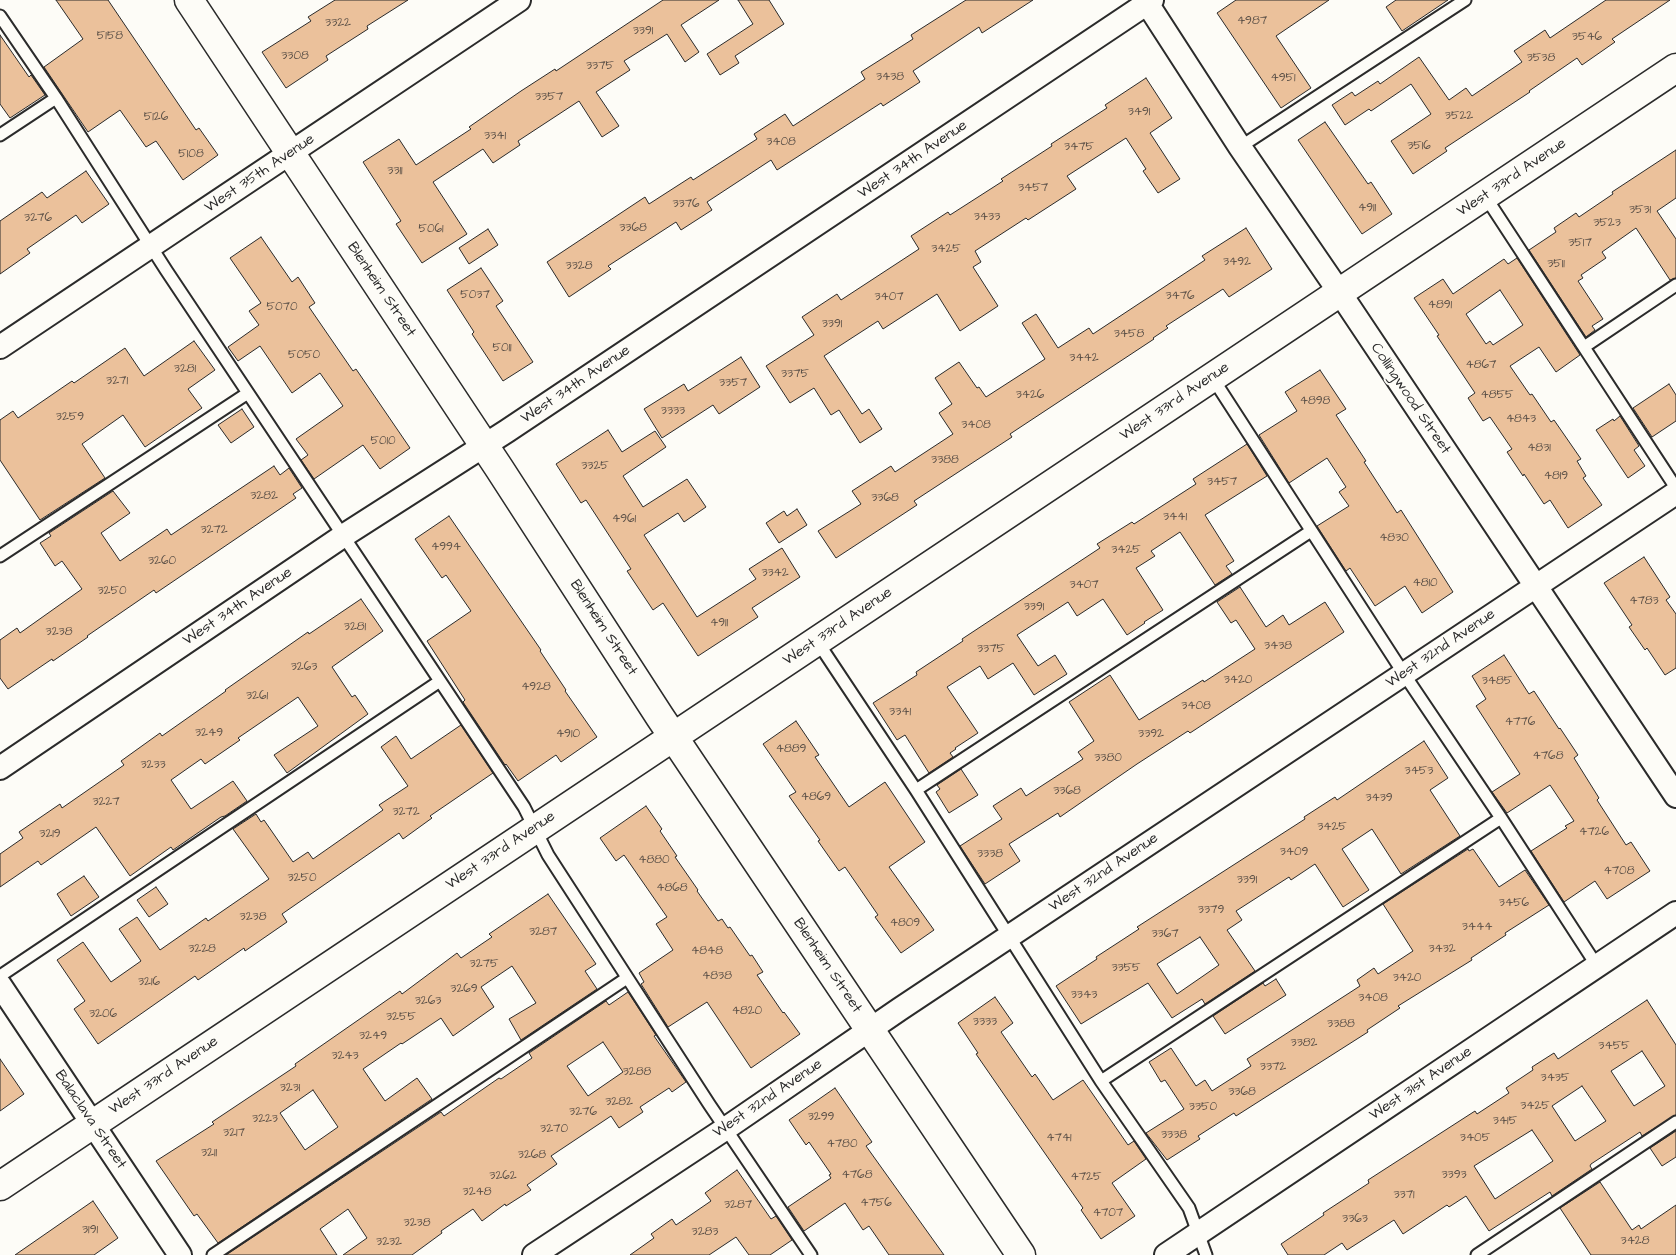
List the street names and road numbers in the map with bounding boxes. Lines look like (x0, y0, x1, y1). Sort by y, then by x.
street label: West 34th Avenue (855, 117, 971, 203)
street label: West 35th Avenue (202, 131, 318, 217)
street label: West 33rd Avenue (1454, 135, 1570, 221)
street label: Blenheim Street (343, 239, 419, 341)
street label: Collingwood Street (1366, 340, 1454, 458)
street label: West 34th Avenue (518, 342, 634, 428)
street label: West 33rd Avenue (1117, 359, 1233, 445)
street label: West 34th Avenue (180, 564, 296, 650)
street label: Blenheim Street (565, 577, 641, 679)
street label: West 33rd Avenue (780, 584, 896, 670)
street label: West 32nd Avenue (1383, 606, 1499, 692)
street label: West 33rd Avenue (443, 808, 559, 894)
street label: West 32nd Avenue (1046, 830, 1162, 916)
street label: Blenheim Street (789, 915, 865, 1017)
street label: West 33rd Avenue (106, 1033, 222, 1119)
street label: West 31st Avenue (1366, 1043, 1476, 1125)
street label: West 32nd Avenue (710, 1056, 826, 1142)
street label: Balaclava Street (50, 1067, 130, 1173)

